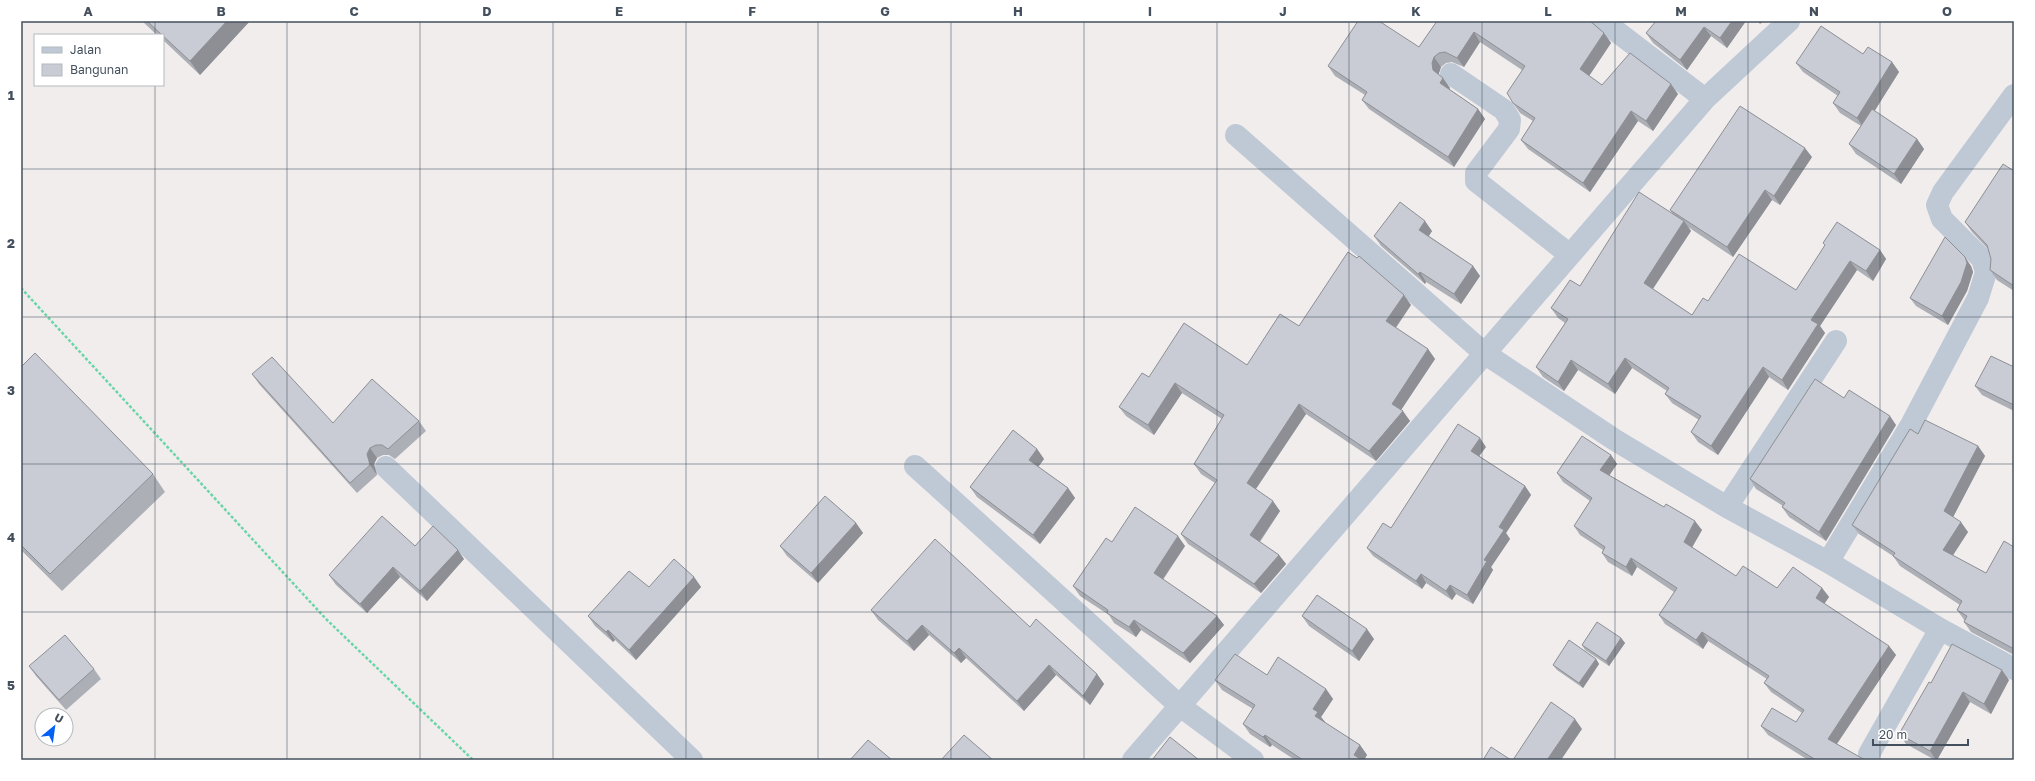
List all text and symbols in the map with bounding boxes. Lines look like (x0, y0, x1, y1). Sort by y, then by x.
text: A (83, 3, 93, 19)
text: B (216, 3, 226, 19)
text: C (349, 3, 359, 19)
text: D (482, 3, 492, 19)
text: E (615, 3, 623, 19)
text: F (748, 3, 756, 19)
text: G (880, 3, 890, 19)
text: H (1013, 3, 1023, 19)
text: I (1148, 3, 1152, 19)
text: J (1279, 3, 1287, 19)
text: K (1411, 3, 1421, 19)
text: L (1544, 3, 1552, 19)
text: M (1675, 3, 1687, 19)
text: N (1809, 3, 1819, 19)
text: O (1942, 3, 1952, 19)
legend (34, 34, 164, 86)
text: Jalan (70, 42, 101, 57)
text: Bangunan (70, 62, 128, 77)
text: 1 (8, 87, 15, 103)
text: 2 (7, 235, 15, 251)
text: 3 (7, 382, 15, 398)
text: 4 (7, 529, 15, 545)
text: 5 (7, 677, 15, 693)
north arrow (34, 707, 74, 747)
text: U (52, 710, 66, 725)
scale bar (1873, 721, 1968, 747)
text: 20 m (1879, 727, 1907, 742)

